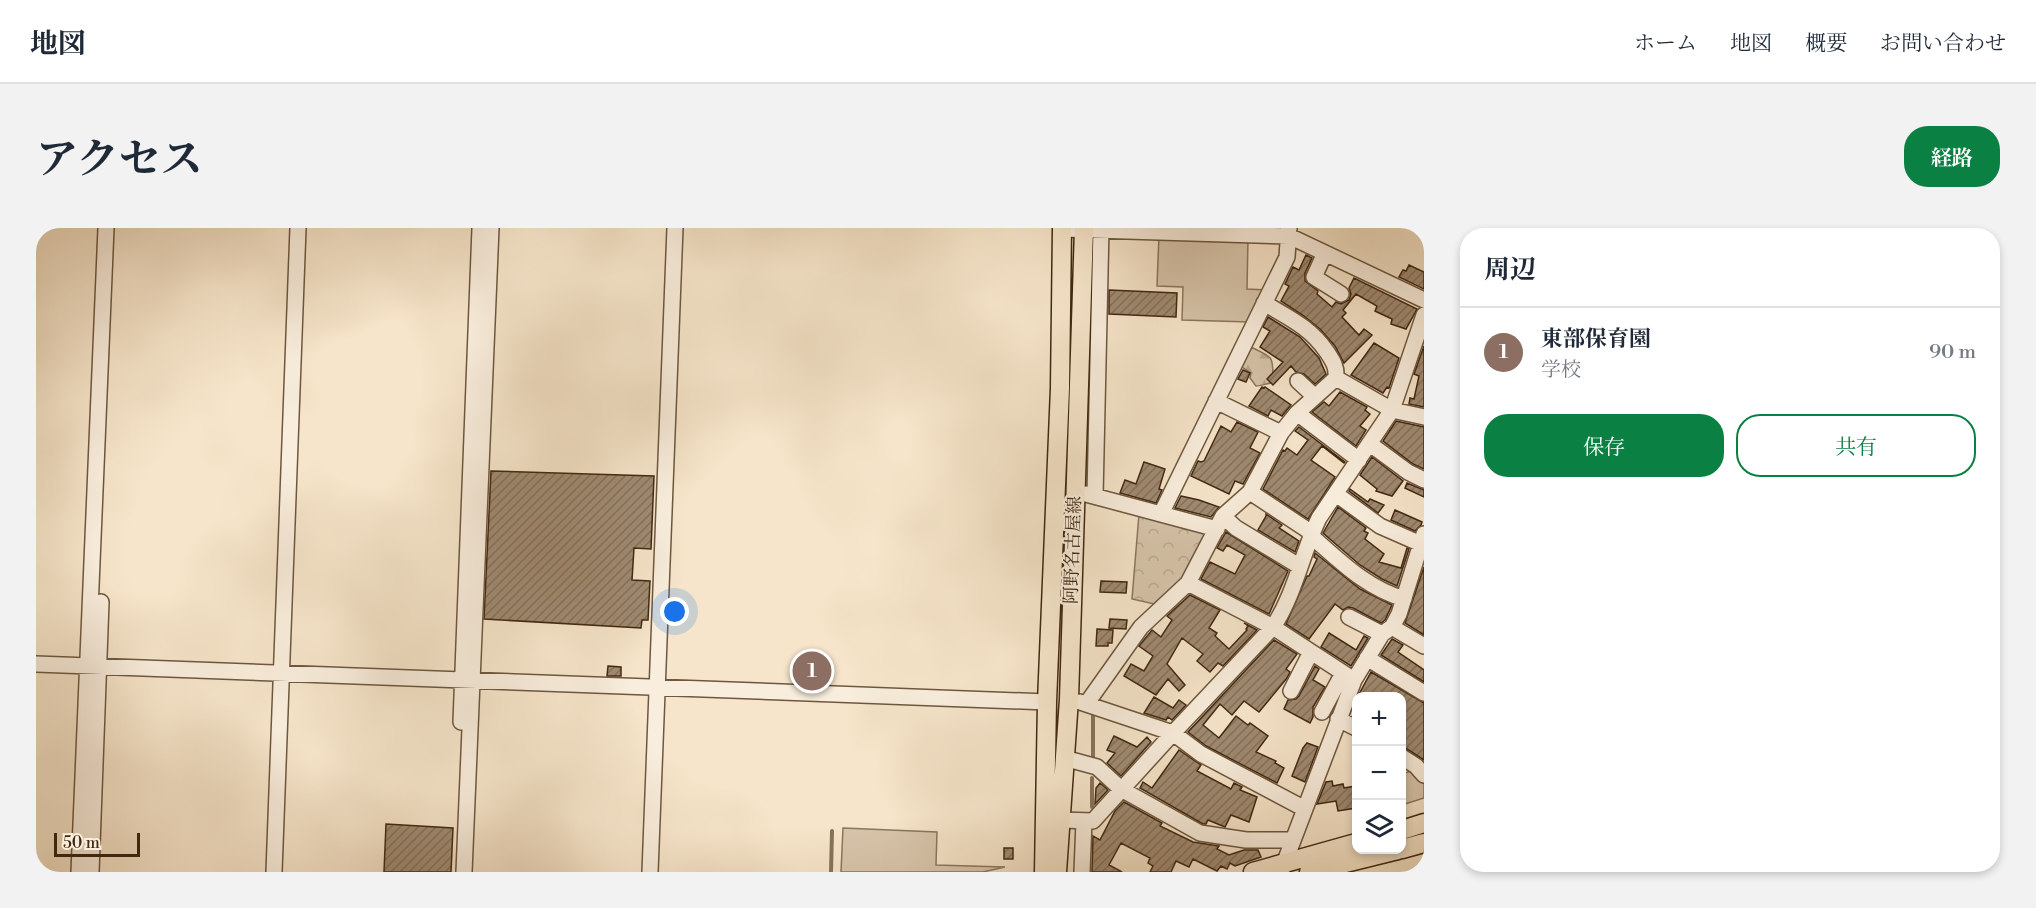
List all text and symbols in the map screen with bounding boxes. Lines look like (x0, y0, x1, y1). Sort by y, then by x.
text: 地図 (30, 27, 86, 62)
text: ホーム (1634, 31, 1697, 57)
text: 地図 (1730, 31, 1772, 57)
text: 概要 (1805, 31, 1847, 57)
text: お問い合わせ (1880, 31, 2006, 57)
button: 経路 (1904, 126, 2000, 187)
text: アクセス (36, 134, 203, 187)
text: 周辺 (1484, 254, 1536, 286)
text: 東部保育園 (1541, 326, 1651, 353)
text: 1 (1499, 340, 1508, 365)
text: 90 m (1929, 340, 1976, 365)
text: 学校 (1541, 358, 1581, 383)
button: 保存 (1484, 414, 1724, 477)
button: 共有 (1736, 414, 1976, 477)
street label: 阿野名古屋線 (1060, 496, 1086, 604)
your location (660, 597, 689, 626)
pin: 1 (792, 648, 832, 694)
map controls (1352, 692, 1406, 854)
button: + (1352, 692, 1406, 746)
button: − (1352, 746, 1406, 800)
button: layers (1352, 800, 1406, 854)
scale bar (54, 830, 140, 858)
text: 50 m (63, 833, 100, 853)

